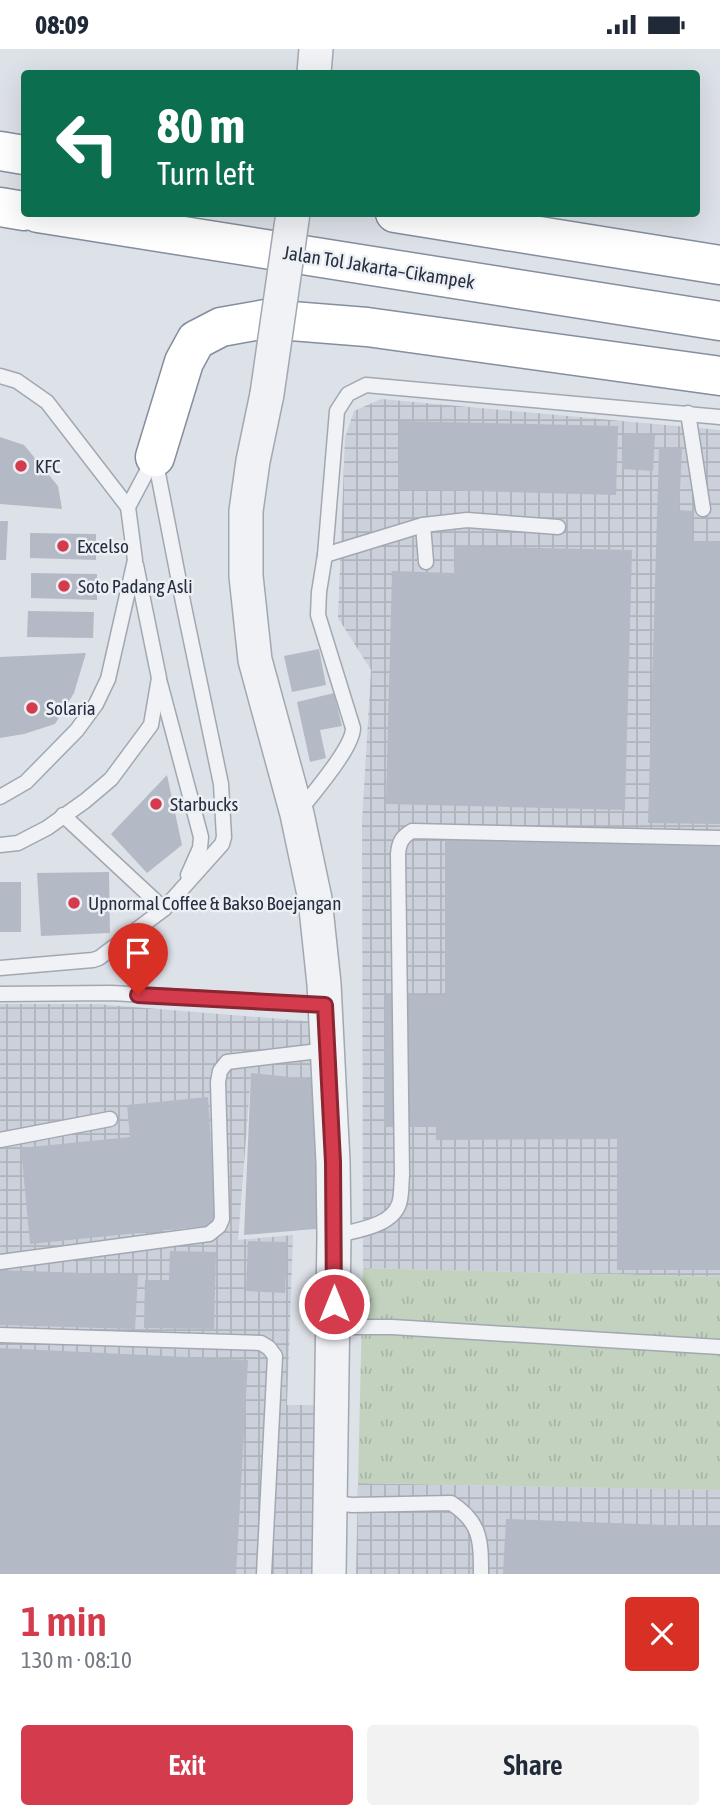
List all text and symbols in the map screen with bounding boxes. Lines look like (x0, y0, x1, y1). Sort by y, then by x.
text: 08:09 (35, 10, 89, 40)
text: 80 m (157, 97, 245, 153)
icon: left (42, 98, 133, 189)
text: Turn left (157, 155, 255, 192)
street label: Jalan Tol Jakarta–Cikampek (282, 241, 477, 293)
place label: KFC (35, 455, 61, 477)
marker: KFC (13, 458, 29, 474)
place label: Excelso (77, 535, 129, 557)
marker: Excelso (55, 538, 71, 554)
place label: Soto Padang Asli (78, 575, 193, 597)
marker: Soto Padang Asli (56, 578, 72, 594)
place label: Solaria (46, 697, 96, 719)
marker: Solaria (24, 700, 40, 716)
place label: Starbucks (170, 793, 238, 815)
marker: Starbucks (148, 796, 164, 812)
place label: Upnormal Coffee & Bakso Boejangan (88, 892, 341, 914)
marker: Upnormal Coffee & Bakso Boejangan (66, 895, 82, 911)
pin (108, 923, 168, 995)
icon: arrive (119, 934, 157, 972)
position arrow (297, 1267, 371, 1341)
text: 1 min (21, 1597, 107, 1645)
button: close (625, 1597, 699, 1671)
text: 130 m · 08:10 (21, 1647, 132, 1673)
button: Exit (21, 1725, 353, 1805)
button: Share (367, 1725, 699, 1805)

